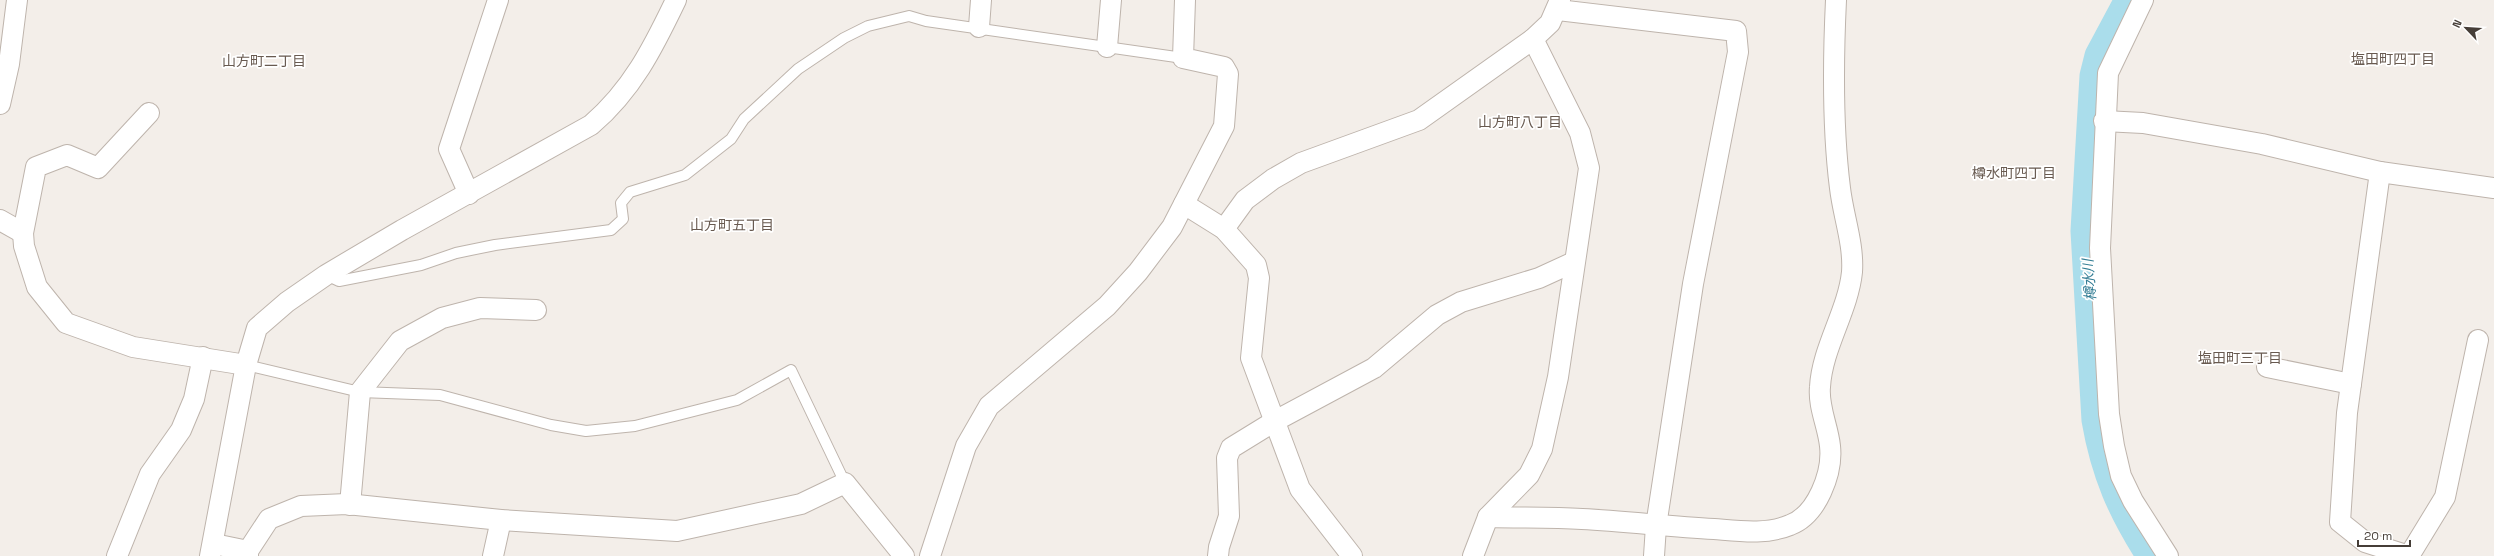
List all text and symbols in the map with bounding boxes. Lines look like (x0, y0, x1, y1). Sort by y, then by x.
north arrow (2446, 8, 2486, 48)
text: N (2449, 17, 2465, 30)
district label: 塩田町四丁目 (2351, 50, 2435, 68)
district label: 山方町二丁目 (222, 52, 306, 70)
district label: 山方町八丁目 (1478, 113, 1562, 131)
district label: 樽水町四丁目 (1972, 164, 2056, 182)
district label: 山方町五丁目 (690, 216, 774, 234)
water label: 樽水川 (2078, 256, 2099, 302)
district label: 塩田町三丁目 (2198, 349, 2282, 367)
scale bar (2358, 522, 2410, 548)
text: 20 m (2364, 528, 2392, 544)

